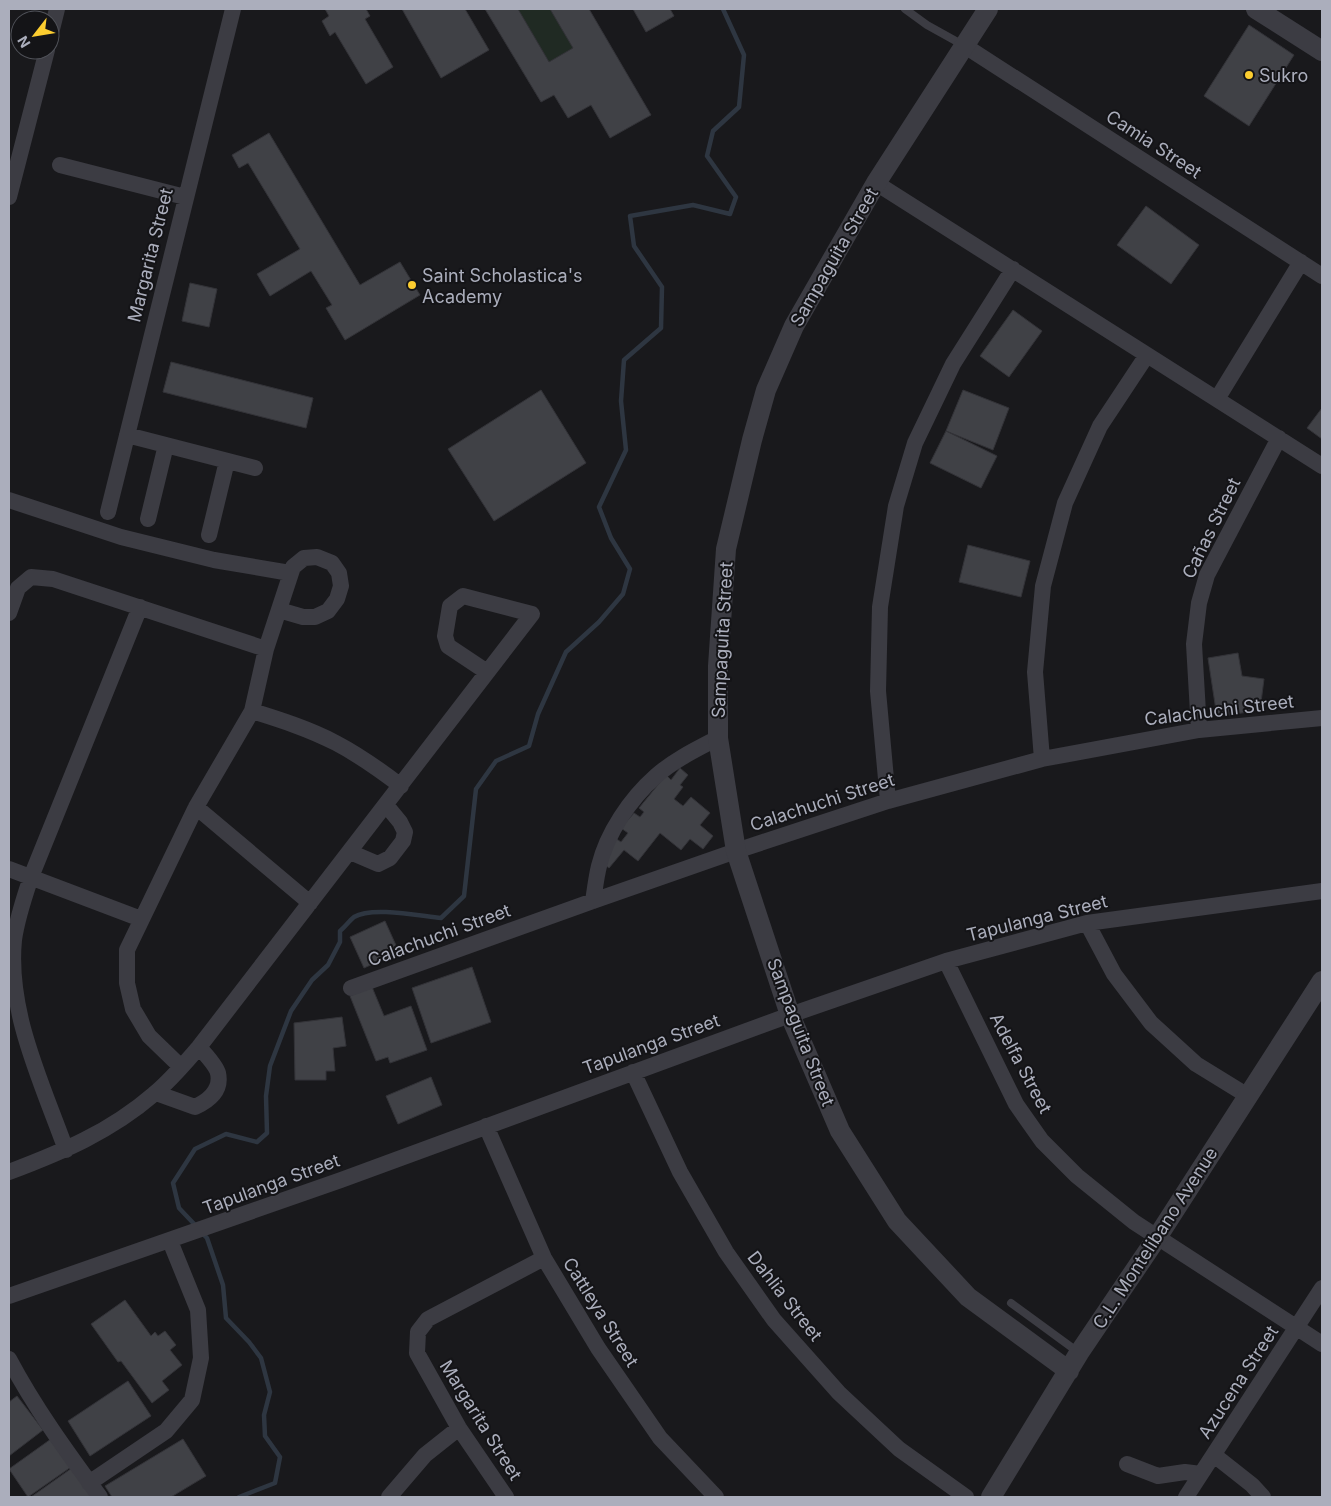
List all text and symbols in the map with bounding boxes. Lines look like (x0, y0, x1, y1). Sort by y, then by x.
north arrow (10, 10, 60, 60)
text: N (13, 33, 33, 51)
place label: Sukro (1259, 65, 1308, 86)
marker: Sukro (1243, 69, 1255, 81)
street label: Camia Street (1102, 105, 1206, 183)
street label: Sampaguita Street (786, 184, 882, 330)
street label: Margarita Street (123, 186, 177, 324)
place label: Saint Scholastica's Academy (422, 265, 583, 307)
marker: Saint Scholastica's Academy (406, 279, 418, 291)
street label: Cañas Street (1178, 474, 1244, 582)
street label: Sampaguita Street (707, 561, 737, 719)
street label: Calachuchi Street (1143, 690, 1295, 730)
street label: Calachuchi Street (747, 769, 897, 835)
street label: Tapulanga Street (965, 890, 1110, 946)
street label: Calachuchi Street (365, 899, 513, 971)
street label: Sampaguita Street (763, 955, 839, 1109)
street label: Tapulanga Street (580, 1009, 722, 1079)
street label: Adelfa Street (986, 1009, 1056, 1117)
street label: C.L. Montelibano Avenue (1088, 1143, 1222, 1333)
street label: Tapulanga Street (200, 1149, 342, 1219)
street label: Dahlia Street (743, 1247, 827, 1345)
street label: Cattleya Street (559, 1253, 643, 1371)
street label: Azucena Street (1194, 1322, 1282, 1442)
street label: Margarita Street (436, 1356, 526, 1484)

